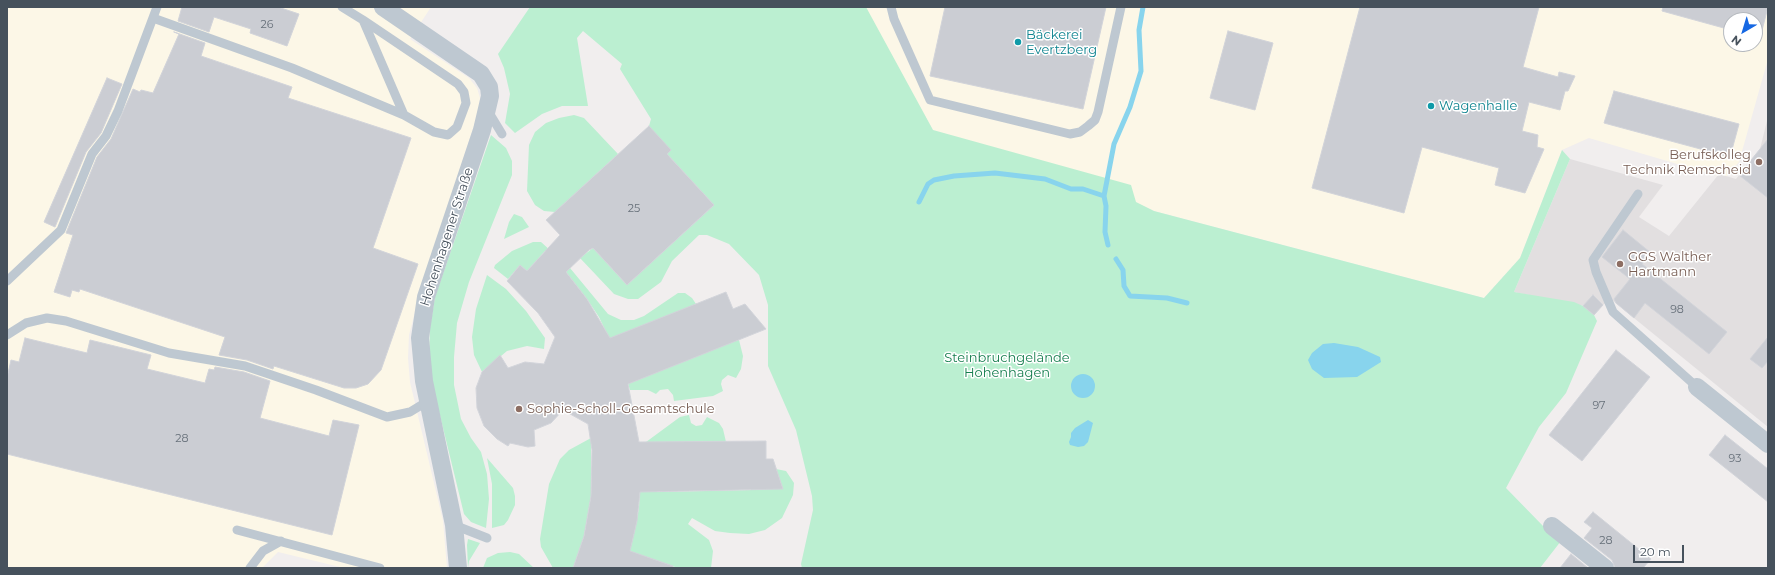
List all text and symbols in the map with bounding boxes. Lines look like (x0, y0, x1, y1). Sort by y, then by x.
north arrow (1723, 12, 1763, 52)
house number: 26 (261, 18, 273, 32)
place label: Bäckerei Evertzberg (1026, 27, 1097, 58)
text: N (1728, 32, 1744, 49)
marker: Bäckerei Evertzberg (1013, 37, 1023, 47)
place label: Wagenhalle (1439, 98, 1517, 114)
marker: Wagenhalle (1426, 101, 1436, 111)
place label: Berufskolleg Technik Remscheid (1623, 147, 1751, 178)
marker: Berufskolleg Technik Remscheid (1754, 157, 1764, 167)
street label: Hohenhagener Straße (417, 166, 477, 308)
house number: 25 (628, 202, 640, 216)
place label: GGS Walther Hartmann (1628, 249, 1711, 280)
marker: GGS Walther Hartmann (1615, 259, 1625, 269)
house number: 98 (1670, 303, 1684, 317)
park label: Steinbruchgelände Hohenhagen (944, 350, 1070, 381)
house number: 97 (1592, 399, 1606, 413)
place label: Sophie-Scholl-Gesamtschule (527, 401, 715, 417)
marker: Sophie-Scholl-Gesamtschule (514, 404, 524, 414)
house number: 28 (175, 432, 189, 446)
house number: 93 (1729, 452, 1741, 466)
house number: 28 (1599, 534, 1613, 548)
scale bar (1635, 537, 1686, 563)
text: 20 m (1640, 544, 1671, 559)

